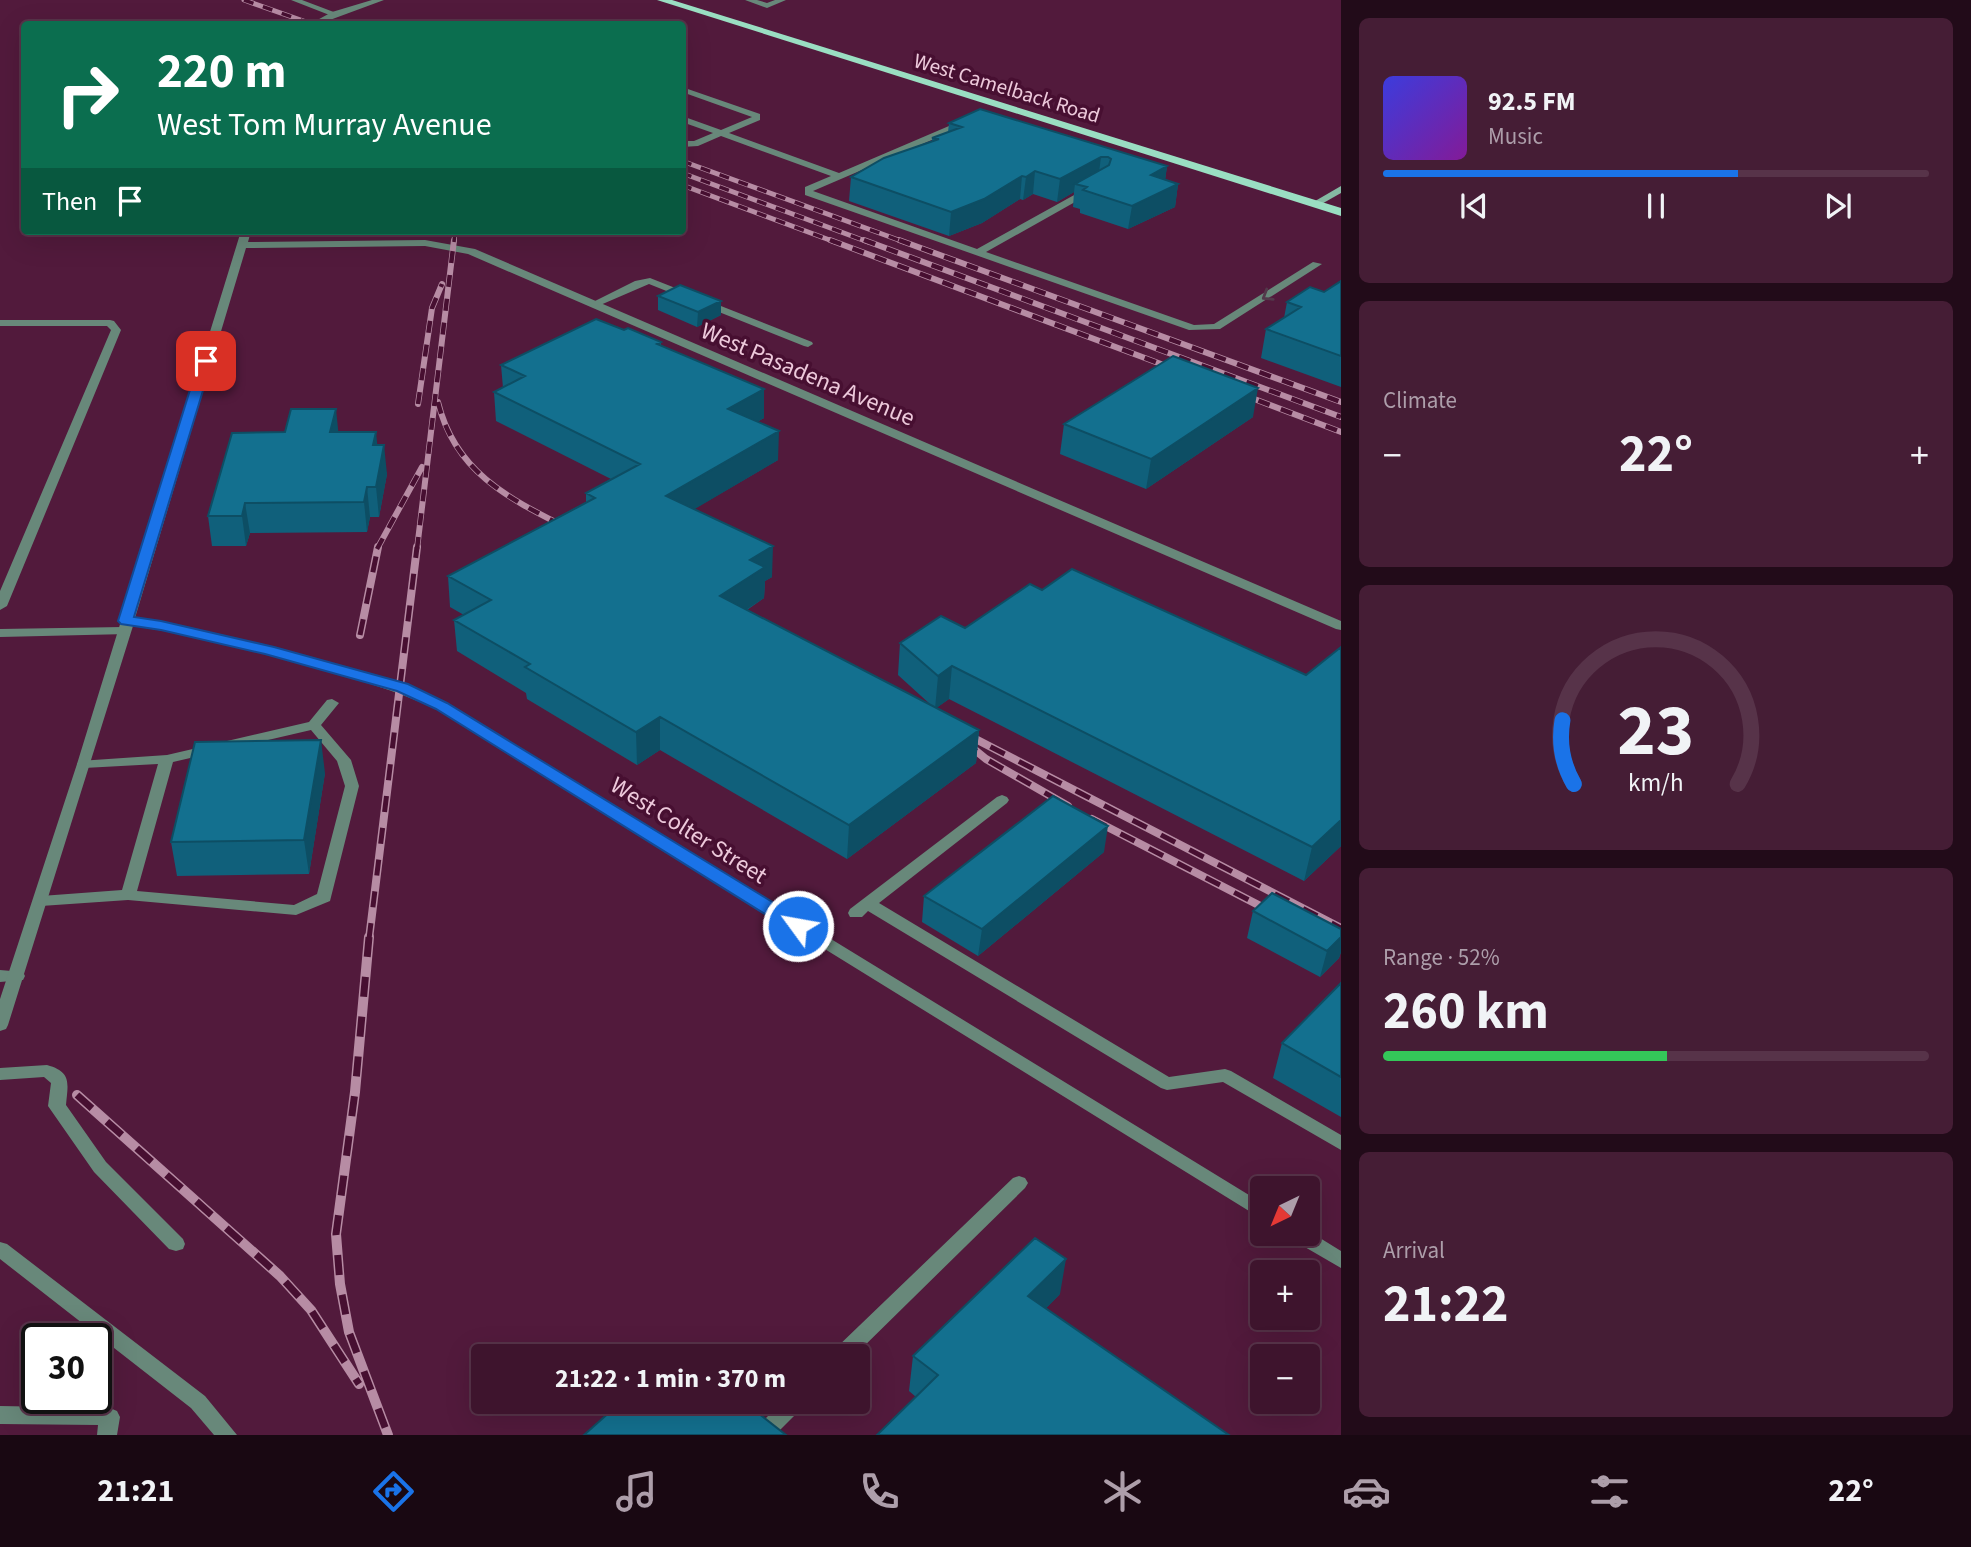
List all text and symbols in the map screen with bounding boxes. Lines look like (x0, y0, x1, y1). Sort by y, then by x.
text: 220 m (157, 37, 286, 107)
street label: West Camelback Road (910, 45, 1104, 131)
icon: right (42, 49, 133, 140)
text: 92.5 FM (1488, 83, 1576, 120)
text: West Tom Murray Avenue (157, 102, 492, 148)
text: Music (1488, 120, 1543, 153)
icon: arrive (111, 182, 149, 220)
text: Then (42, 183, 97, 220)
icon: previous (1455, 187, 1493, 225)
icon: pause (1637, 187, 1675, 225)
icon: next (1819, 187, 1857, 225)
one-way arrow (1262, 287, 1275, 300)
street label: West Pasadena Avenue (695, 314, 920, 435)
pin (176, 331, 236, 391)
icon: arrive (187, 342, 225, 380)
text: Climate (1383, 384, 1457, 417)
text: 22° (1619, 418, 1693, 492)
text: − (1383, 429, 1402, 483)
text: + (1910, 429, 1929, 483)
text: 23 (1618, 679, 1694, 783)
text: km/h (1628, 764, 1684, 800)
street label: West Colter Street (604, 768, 774, 893)
position arrow (761, 889, 835, 963)
text: Range · 52% (1383, 941, 1500, 974)
text: 260 km (1383, 975, 1549, 1049)
north arrow (1250, 1176, 1320, 1246)
map controls (1250, 1176, 1320, 1414)
text: Arrival (1383, 1234, 1445, 1267)
button: + (1250, 1260, 1320, 1330)
text: 21:22 (1383, 1268, 1508, 1342)
speed limit sign: 30 (21, 1323, 112, 1414)
button: − (1250, 1344, 1320, 1414)
text: 21:22 · 1 min · 370 m (555, 1360, 786, 1397)
icon: directions (369, 1467, 418, 1516)
icon: music (612, 1467, 661, 1516)
icon: phone (855, 1467, 904, 1516)
icon: climate (1098, 1467, 1147, 1516)
icon: car (1342, 1467, 1391, 1516)
icon: filters (1585, 1467, 1634, 1516)
text: 21:21 (97, 1468, 174, 1514)
text: 22° (1828, 1468, 1874, 1514)

